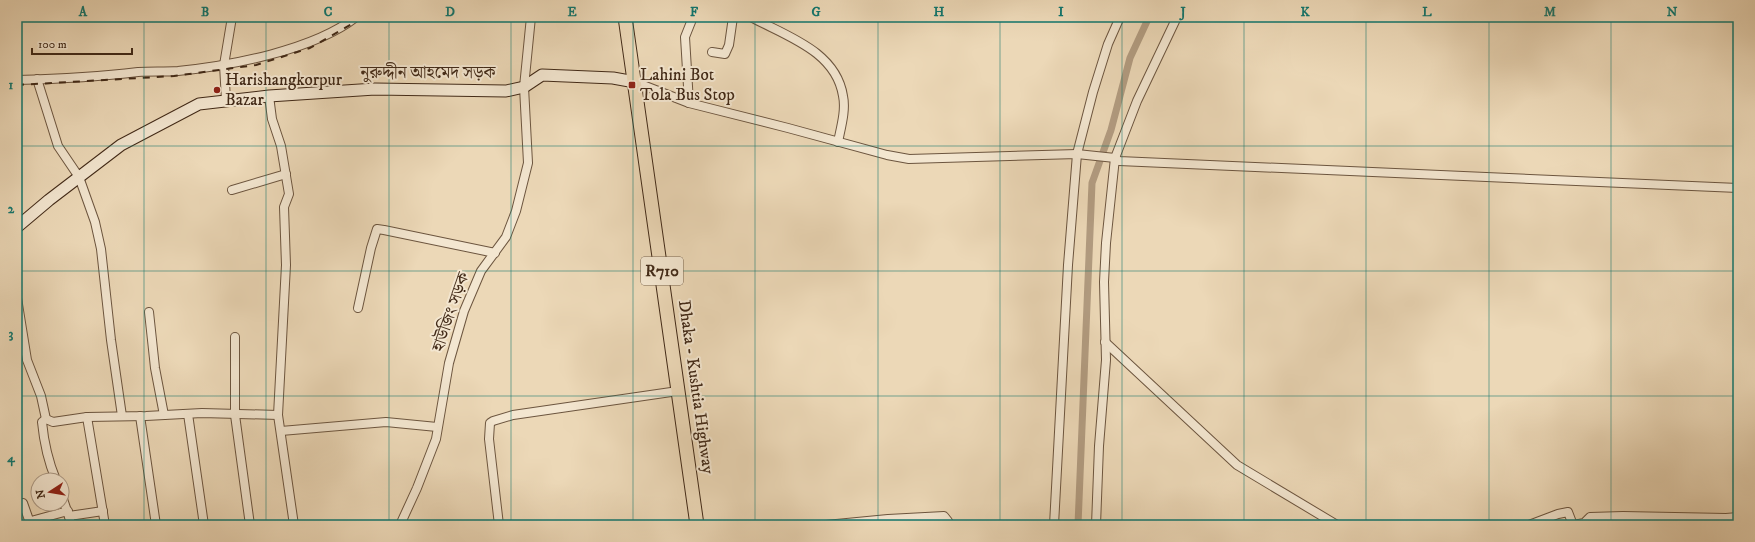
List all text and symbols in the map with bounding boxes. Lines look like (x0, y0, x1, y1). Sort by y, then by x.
text: A (78, 4, 88, 20)
text: B (201, 4, 209, 20)
text: C (324, 4, 333, 20)
text: D (445, 4, 455, 20)
text: E (567, 4, 577, 20)
text: F (690, 4, 699, 20)
text: G (811, 4, 821, 20)
text: H (934, 4, 945, 20)
text: I (1058, 4, 1064, 20)
text: J (1178, 4, 1186, 21)
text: K (1300, 4, 1310, 20)
text: L (1422, 4, 1432, 20)
text: M (1544, 4, 1556, 20)
text: N (1667, 4, 1678, 20)
scale bar (32, 30, 132, 56)
text: 100 m (38, 37, 67, 52)
street label: নুরুদ্দীন আহমেদ সড়ক (360, 62, 496, 84)
place label: Lahini Bot Tola Bus Stop (640, 64, 735, 106)
place label: Harishangkorpur Bazar (225, 69, 343, 111)
text: 1 (9, 77, 14, 93)
marker: Lahini Bot Tola Bus Stop (627, 80, 637, 90)
marker: Harishangkorpur Bazar (212, 85, 222, 95)
text: 2 (8, 201, 15, 217)
road number: R710 (641, 257, 683, 285)
street label: হাউজিং সড়ক (426, 268, 475, 355)
street label: Dhaka - Kushtia Highway (673, 299, 719, 476)
text: 3 (9, 326, 14, 342)
text: 4 (6, 450, 15, 467)
north arrow (30, 472, 70, 512)
text: N (33, 488, 49, 500)

